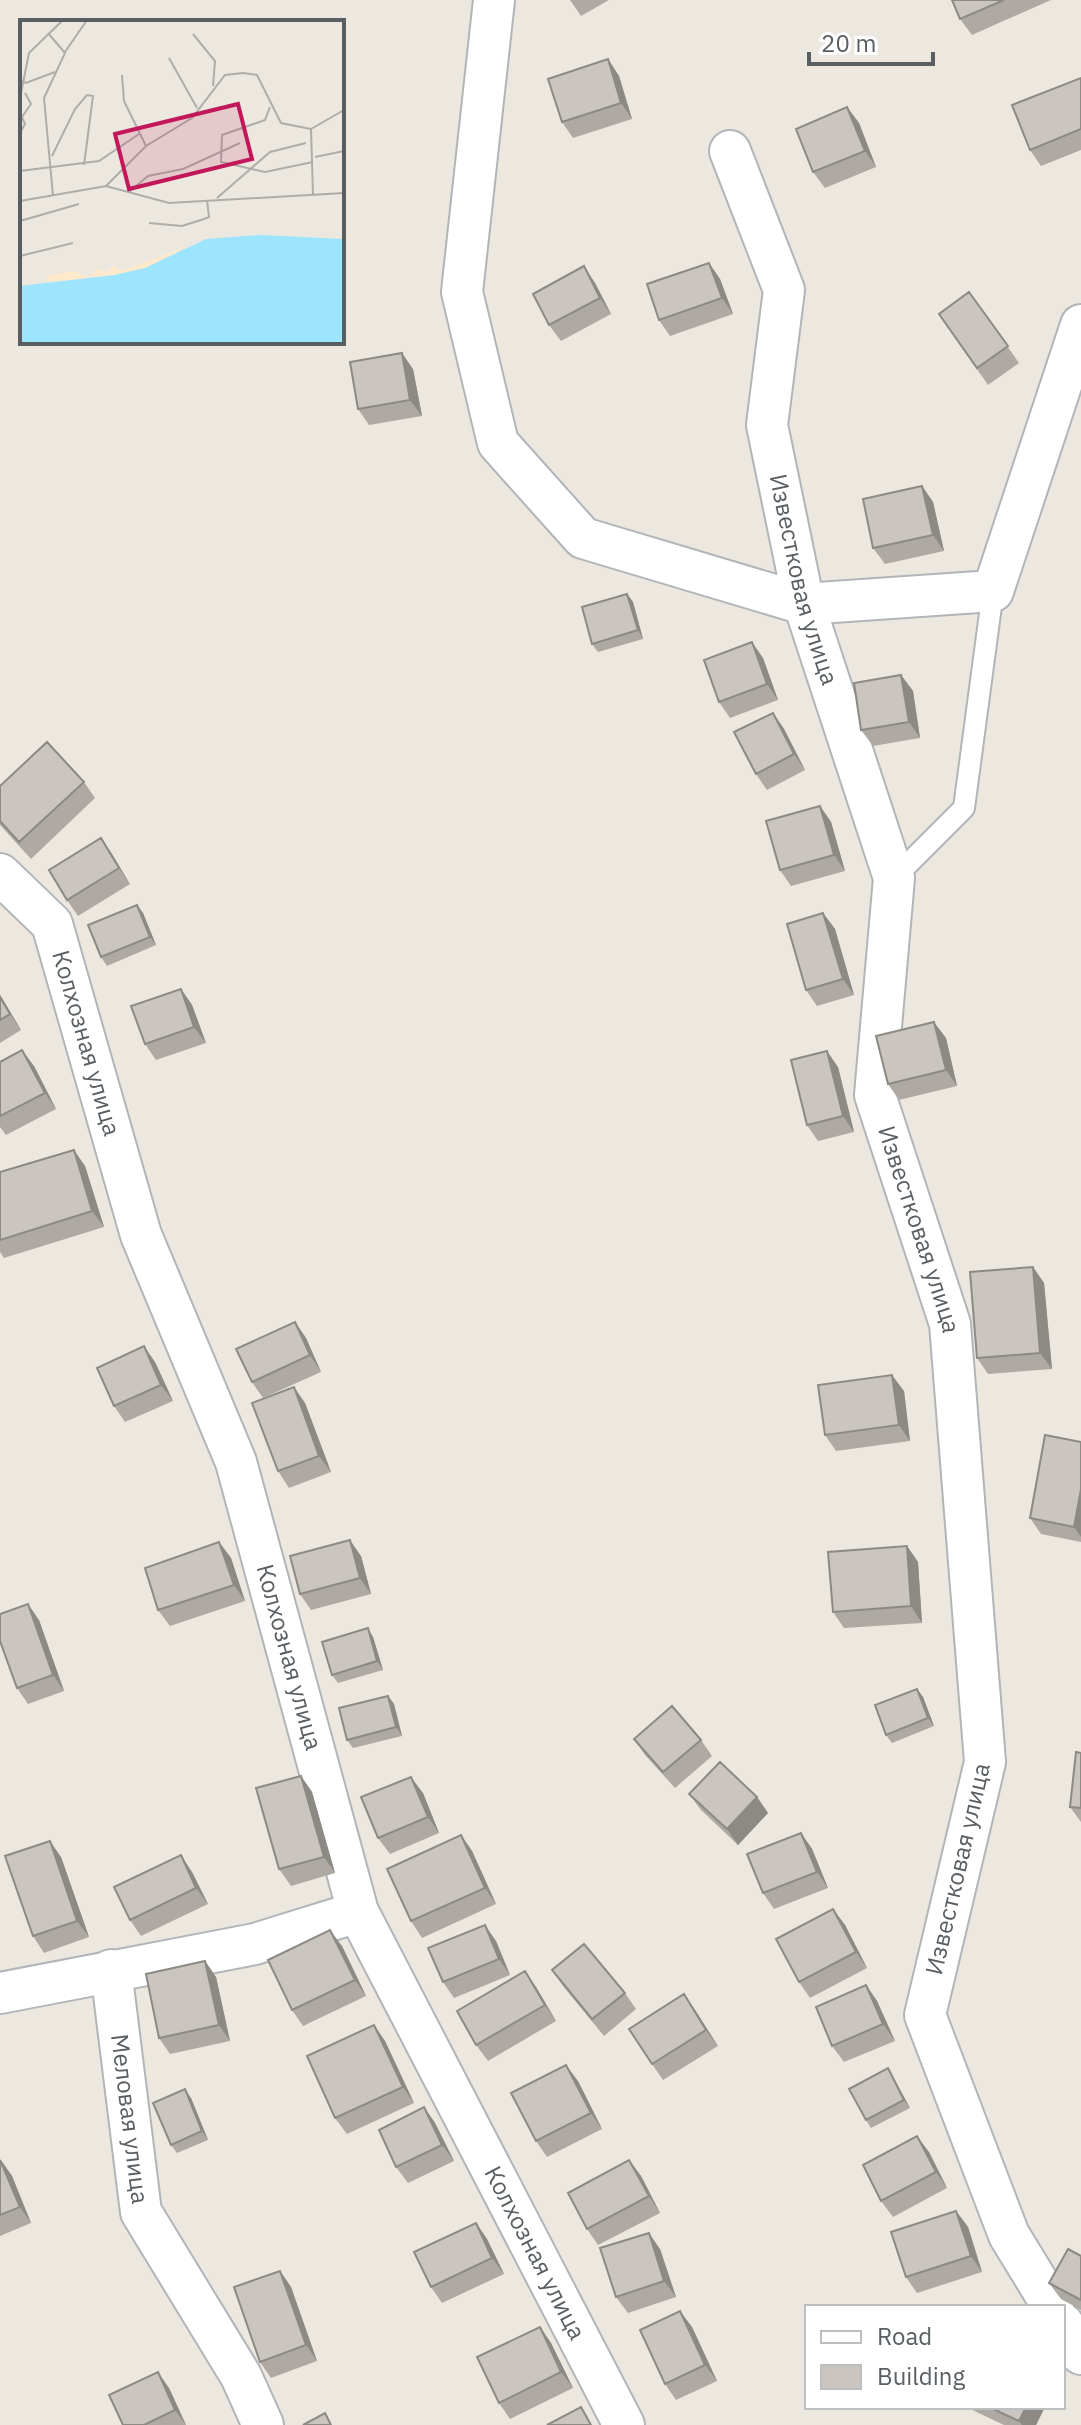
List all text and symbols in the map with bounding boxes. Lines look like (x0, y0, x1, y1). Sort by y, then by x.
scale bar (809, 16, 933, 66)
inset map (20, 20, 344, 344)
text: 20 m (821, 27, 876, 59)
street label: Известковая улица (763, 471, 847, 689)
street label: Колхозная улица (45, 946, 129, 1139)
street label: Известковая улица (871, 1122, 968, 1334)
street label: Колхозная улица (249, 1560, 330, 1754)
street label: Известковая улица (917, 1760, 997, 1978)
street label: Меловая улица (104, 2032, 157, 2206)
street label: Колхозная улица (477, 2160, 594, 2345)
legend (805, 2305, 1065, 2409)
text: Road (877, 2320, 932, 2352)
text: Building (877, 2360, 965, 2392)

